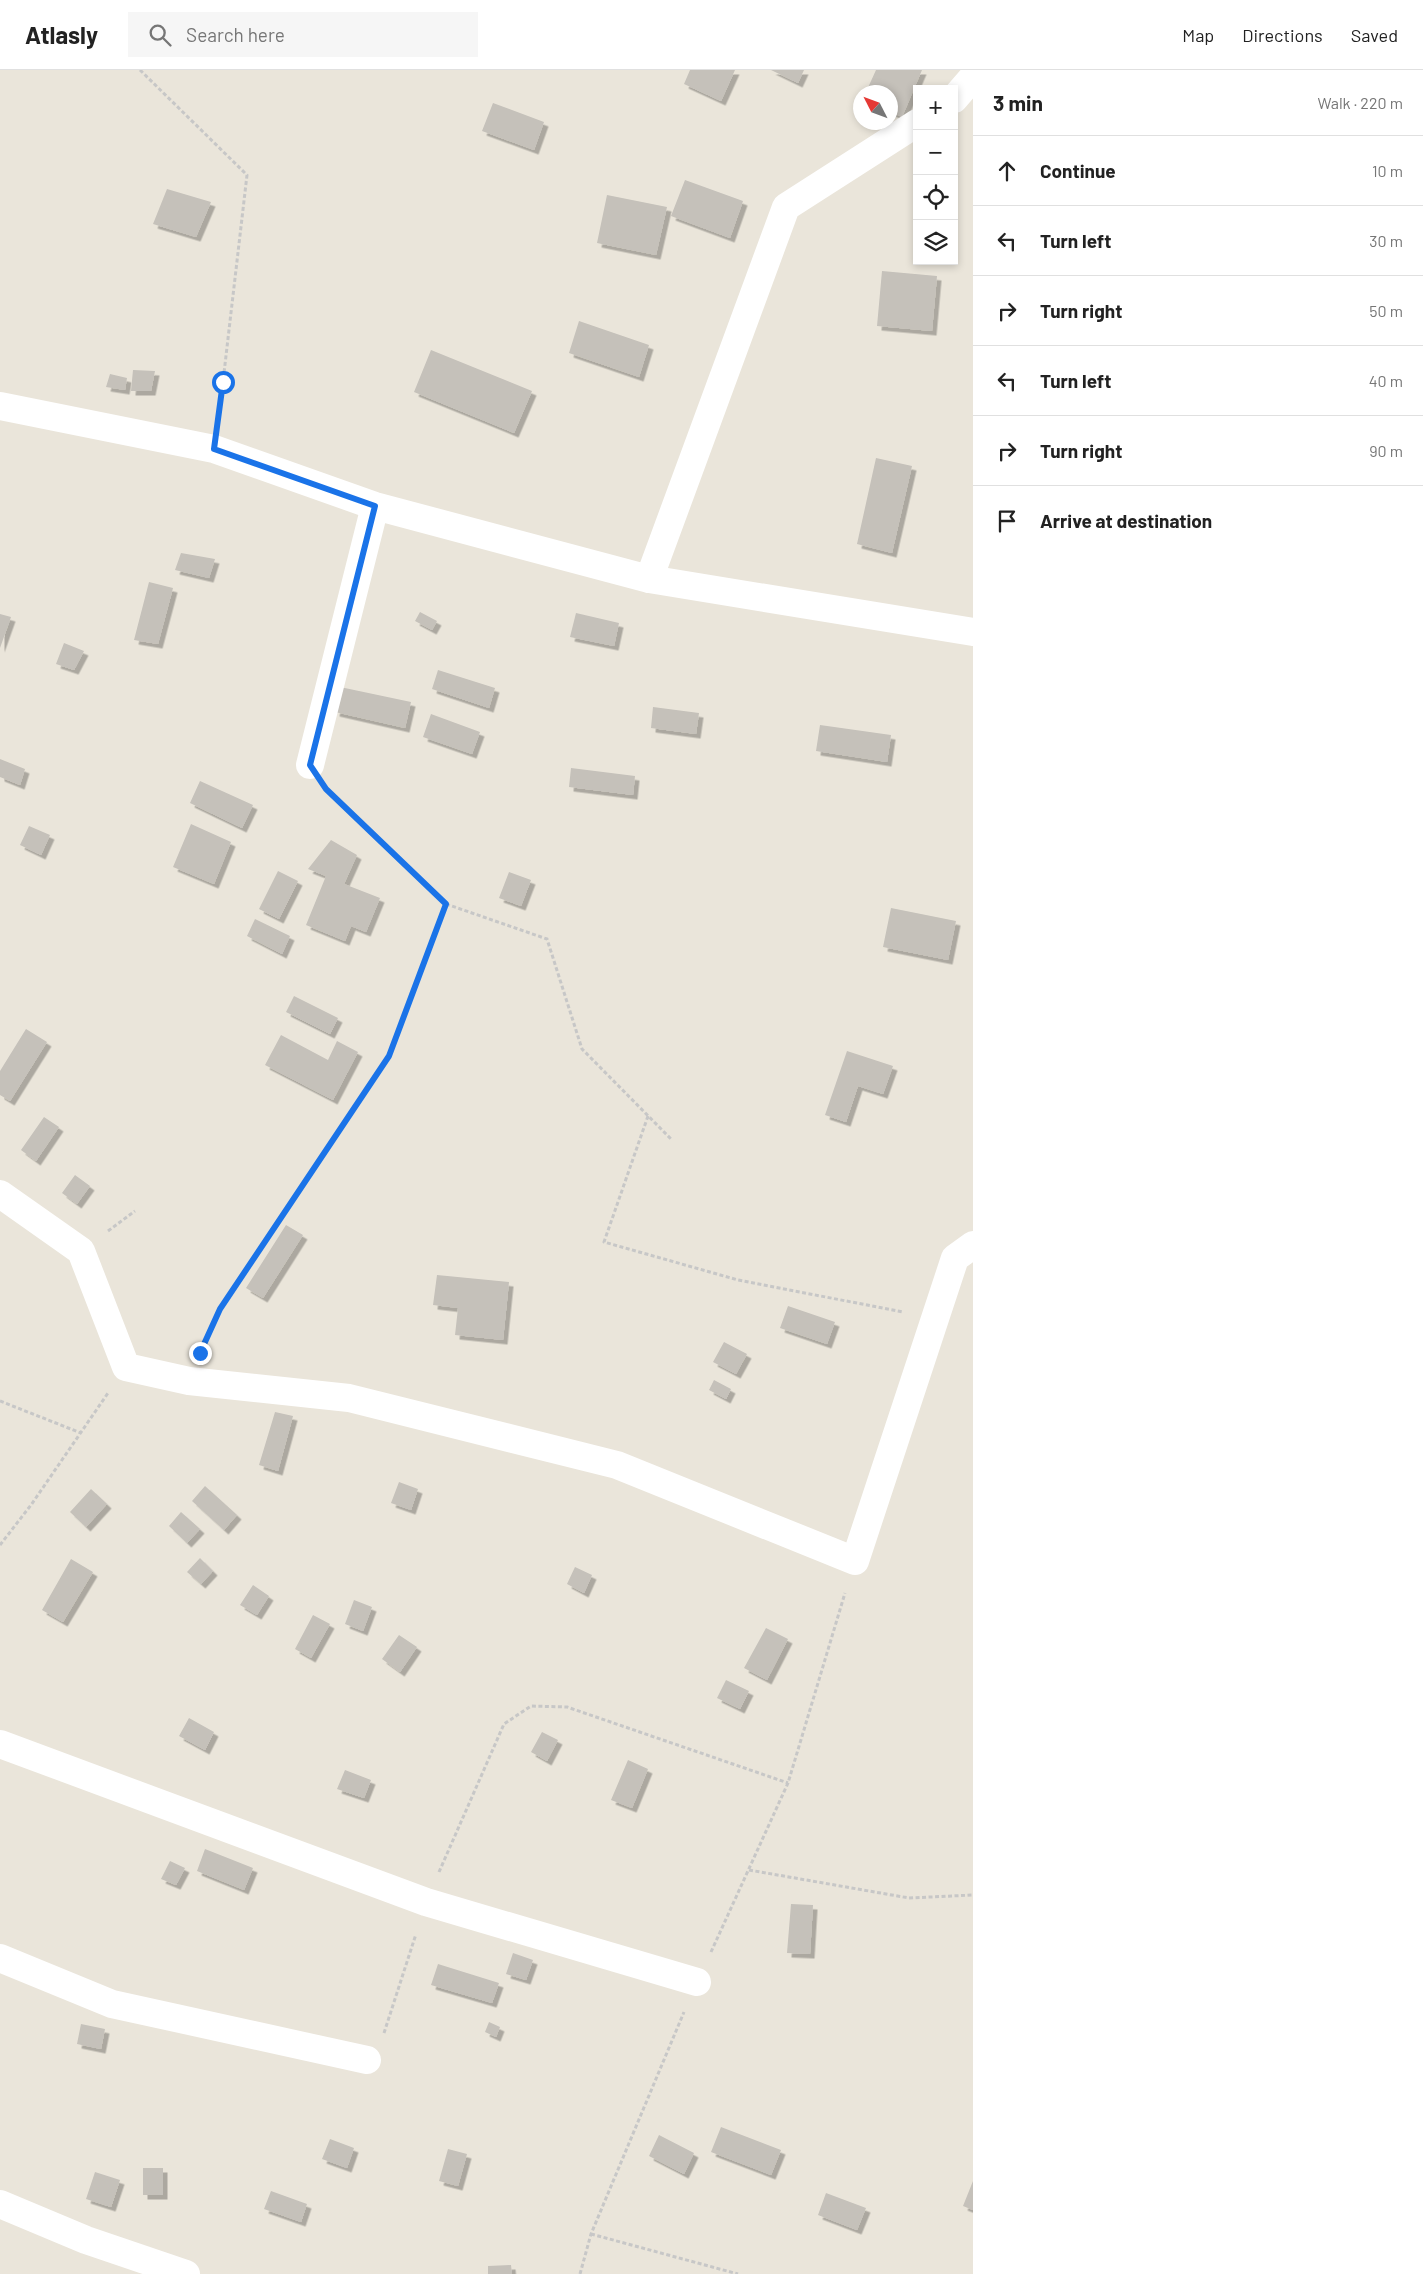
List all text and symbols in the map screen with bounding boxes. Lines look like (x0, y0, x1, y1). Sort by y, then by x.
search box (128, 12, 478, 57)
text: Atlasly (25, 20, 98, 49)
icon: search (146, 21, 174, 49)
text: Search here (186, 23, 285, 46)
text: Map (1182, 24, 1214, 46)
text: Directions (1242, 24, 1323, 46)
text: Saved (1351, 24, 1398, 46)
north arrow (853, 85, 898, 130)
map controls (913, 85, 958, 265)
button: + (913, 85, 958, 130)
text: 3 min (993, 90, 1043, 115)
text: Walk · 220 m (1317, 93, 1403, 112)
button: − (913, 130, 958, 175)
icon: ahead (993, 157, 1021, 185)
text: Continue (1040, 159, 1116, 182)
text: 10 m (1372, 161, 1403, 180)
button: locate (913, 175, 958, 220)
button: layers (913, 220, 958, 265)
icon: left (993, 227, 1021, 255)
text: Turn left (1040, 229, 1111, 252)
text: 30 m (1369, 231, 1403, 250)
icon: right (993, 297, 1021, 325)
text: Turn right (1040, 299, 1122, 322)
text: 50 m (1369, 301, 1403, 320)
icon: left (993, 367, 1021, 395)
text: Turn left (1040, 369, 1111, 392)
route start (212, 371, 235, 394)
text: 40 m (1369, 371, 1403, 390)
icon: right (993, 437, 1021, 465)
text: Turn right (1040, 439, 1122, 462)
text: 90 m (1369, 441, 1403, 460)
icon: arrive (993, 507, 1021, 535)
text: Arrive at destination (1040, 509, 1212, 532)
route end (189, 1342, 212, 1365)

